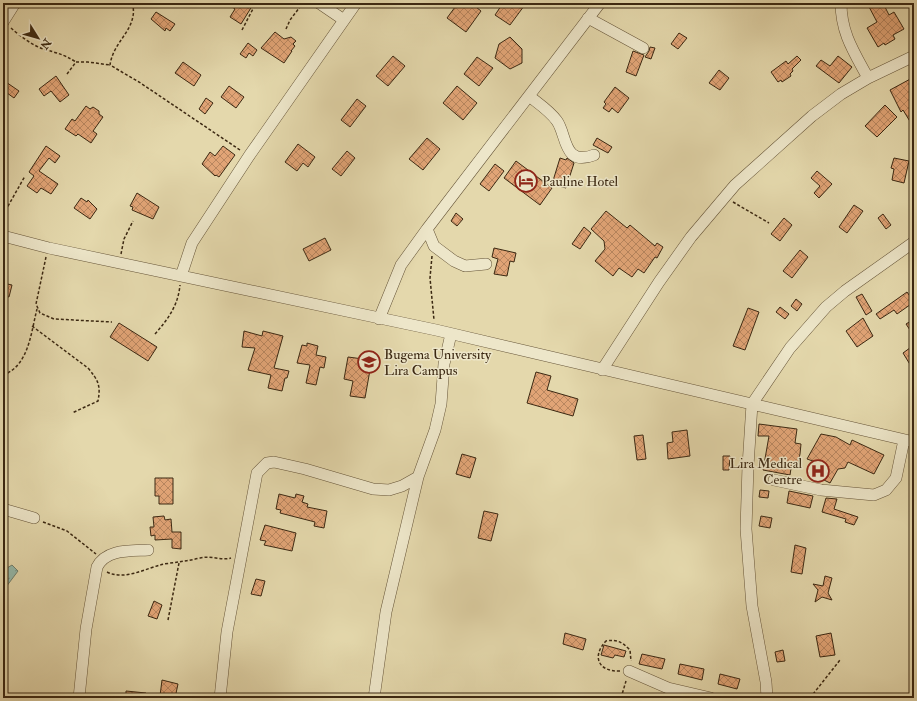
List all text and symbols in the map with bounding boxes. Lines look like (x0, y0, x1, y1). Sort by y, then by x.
north arrow (18, 18, 58, 58)
text: N (37, 35, 54, 52)
hotel icon: Pauline Hotel (513, 168, 539, 194)
place label: Pauline Hotel (542, 173, 619, 190)
place label: Bugema University Lira Campus (384, 346, 492, 380)
school or university icon: Bugema University Lira Campus (356, 349, 382, 375)
place label: Lira Medical Centre (730, 455, 802, 488)
hospital icon: Lira Medical Centre (805, 458, 831, 484)

